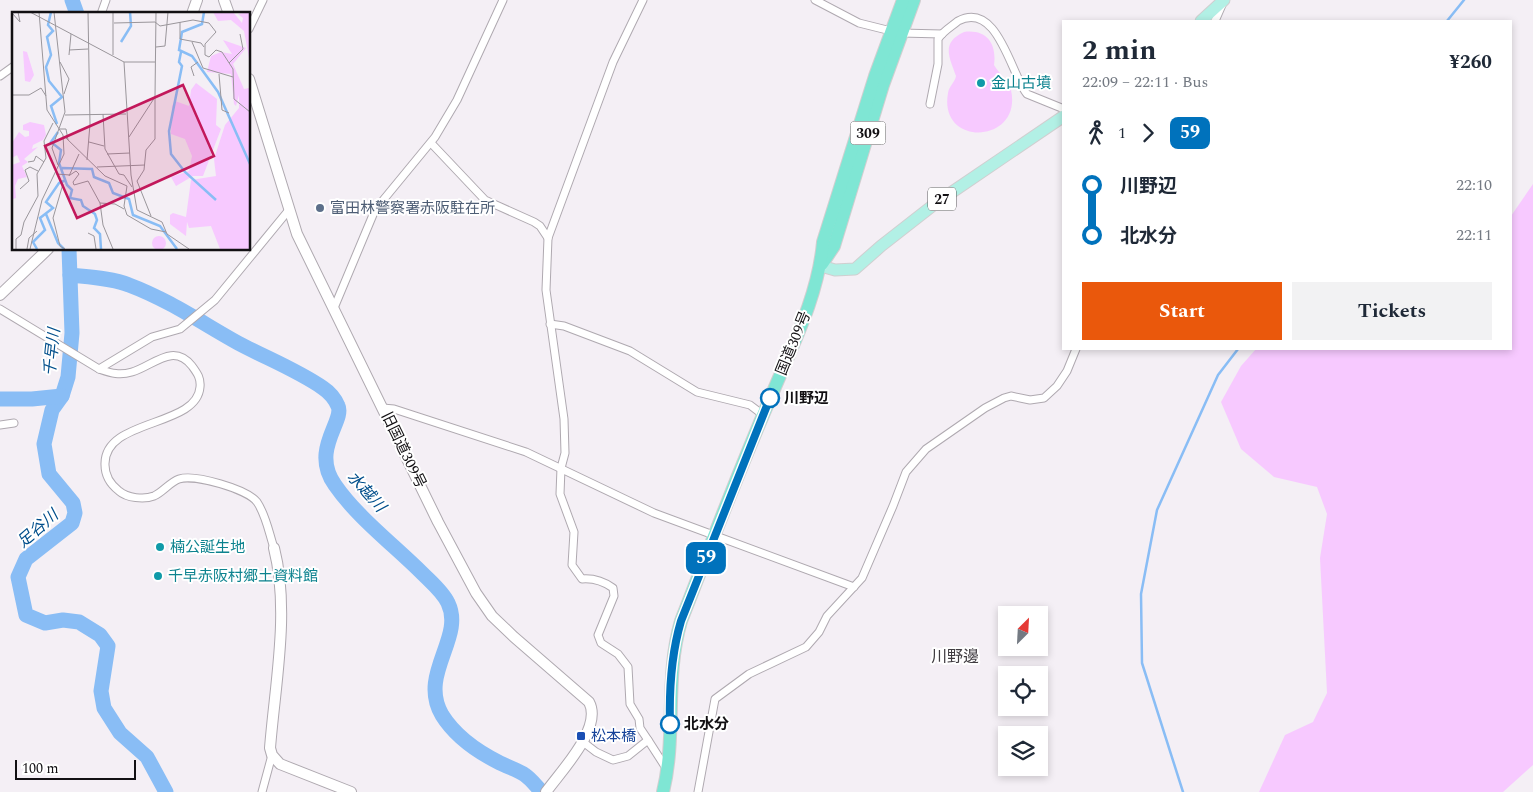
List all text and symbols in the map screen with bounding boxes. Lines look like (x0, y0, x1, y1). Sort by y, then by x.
inset map (12, 12, 250, 250)
text: 2 min (1082, 29, 1157, 72)
text: ¥260 (1449, 48, 1492, 77)
text: 22:09 – 22:11 · Bus (1082, 70, 1208, 94)
place label: 金山古墳 (991, 72, 1051, 95)
marker: 金山古墳 (975, 77, 987, 89)
icon: walk (1082, 119, 1110, 147)
icon: forward (1134, 119, 1162, 147)
text: 59 (1180, 119, 1200, 146)
text: 1 (1118, 121, 1126, 145)
road number: 309 (850, 122, 886, 144)
text: 川野辺 (1120, 172, 1177, 201)
text: 22:10 (1456, 173, 1492, 197)
road number: 27 (928, 188, 956, 210)
place label: 富田林警察署赤阪駐在所 (330, 197, 495, 220)
marker: 富田林警察署赤阪駐在所 (314, 202, 326, 214)
text: 北水分 (1120, 222, 1177, 251)
text: 22:11 (1456, 223, 1492, 247)
button: Start (1082, 282, 1282, 340)
button: Tickets (1292, 282, 1492, 340)
street label: 国道309号 (770, 308, 817, 379)
water label: 千早川 (38, 325, 67, 377)
place label: 川野辺 (784, 387, 829, 410)
marker: 川野辺 (760, 388, 780, 408)
street label: 旧国道309号 (375, 408, 432, 492)
water label: 水越川 (341, 466, 393, 519)
water label: 足谷川 (12, 503, 65, 554)
place label: 楠公誕生地 (170, 536, 245, 559)
marker: 楠公誕生地 (154, 541, 166, 553)
line badge: 59 (684, 542, 728, 574)
text: 59 (696, 544, 716, 571)
place label: 千早赤阪村郷土資料館 (168, 565, 318, 588)
marker: 千早赤阪村郷土資料館 (152, 570, 164, 582)
north arrow (998, 606, 1048, 656)
map controls (998, 606, 1048, 776)
district label: 川野邊 (931, 645, 979, 669)
button: locate (998, 666, 1048, 716)
place label: 北水分 (684, 713, 729, 736)
marker: 北水分 (660, 714, 680, 734)
place label: 松本橋 (591, 725, 636, 748)
button: layers (998, 726, 1048, 776)
marker: 松本橋 (575, 730, 587, 742)
scale bar (15, 757, 136, 780)
text: 100 m (22, 758, 59, 779)

